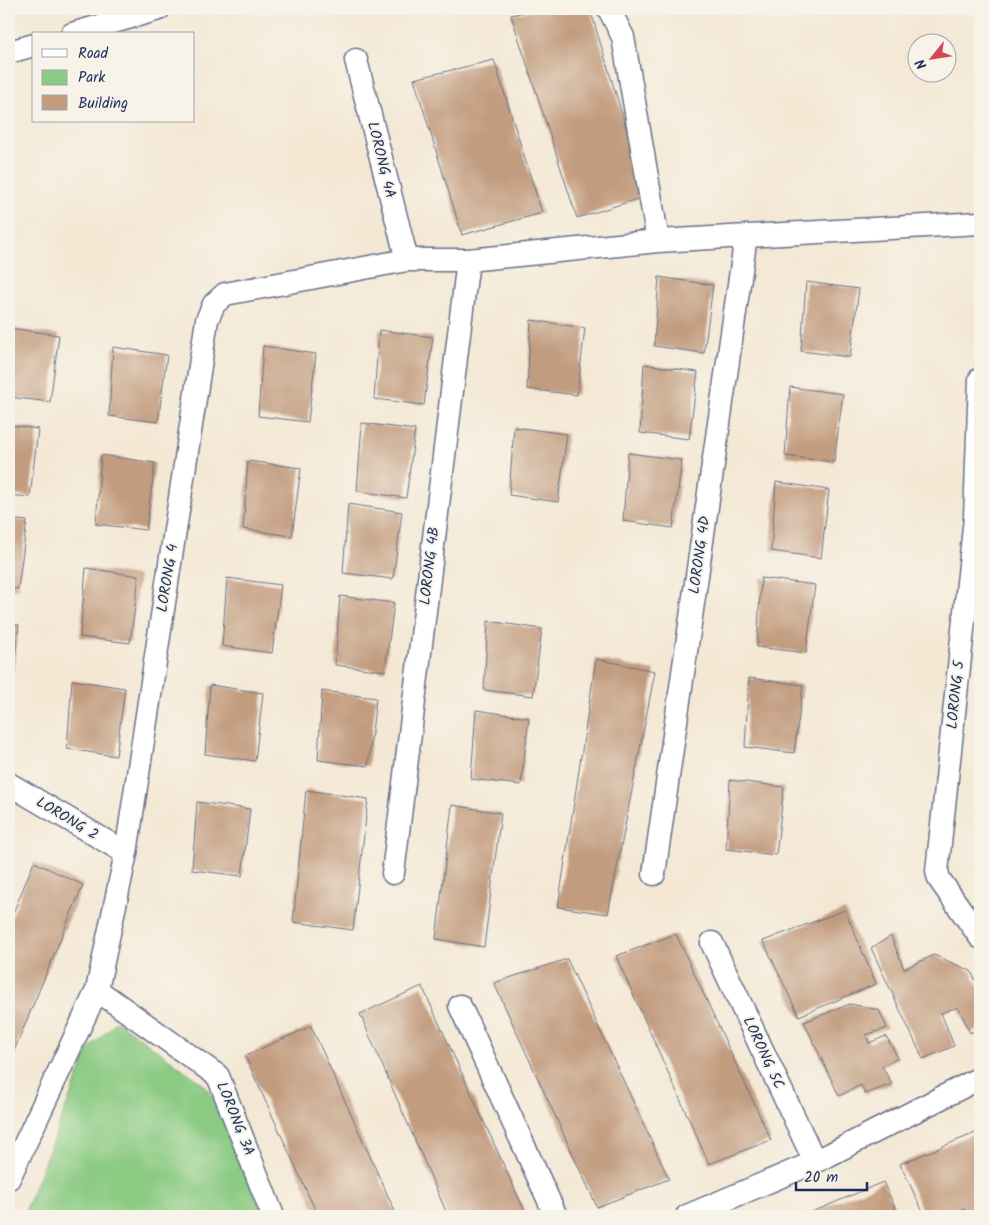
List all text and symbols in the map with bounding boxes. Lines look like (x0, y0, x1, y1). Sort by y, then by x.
legend (32, 32, 195, 122)
north arrow (906, 32, 956, 82)
text: Road (78, 42, 109, 66)
text: N (910, 55, 933, 73)
text: Park (78, 66, 106, 90)
text: Building (78, 92, 128, 116)
street label: LORONG 4A (360, 119, 402, 201)
street label: LORONG 4D (683, 514, 717, 596)
street label: LORONG 4B (413, 526, 447, 606)
street label: LORONG 4 (151, 542, 185, 614)
street label: LORONG 5 (940, 659, 972, 730)
street label: LORONG 2 (31, 791, 103, 847)
street label: LORONG 5C (736, 1013, 790, 1093)
street label: LORONG 3A (209, 1078, 261, 1160)
scale bar (796, 1160, 868, 1192)
text: 20 m (804, 1166, 838, 1190)

